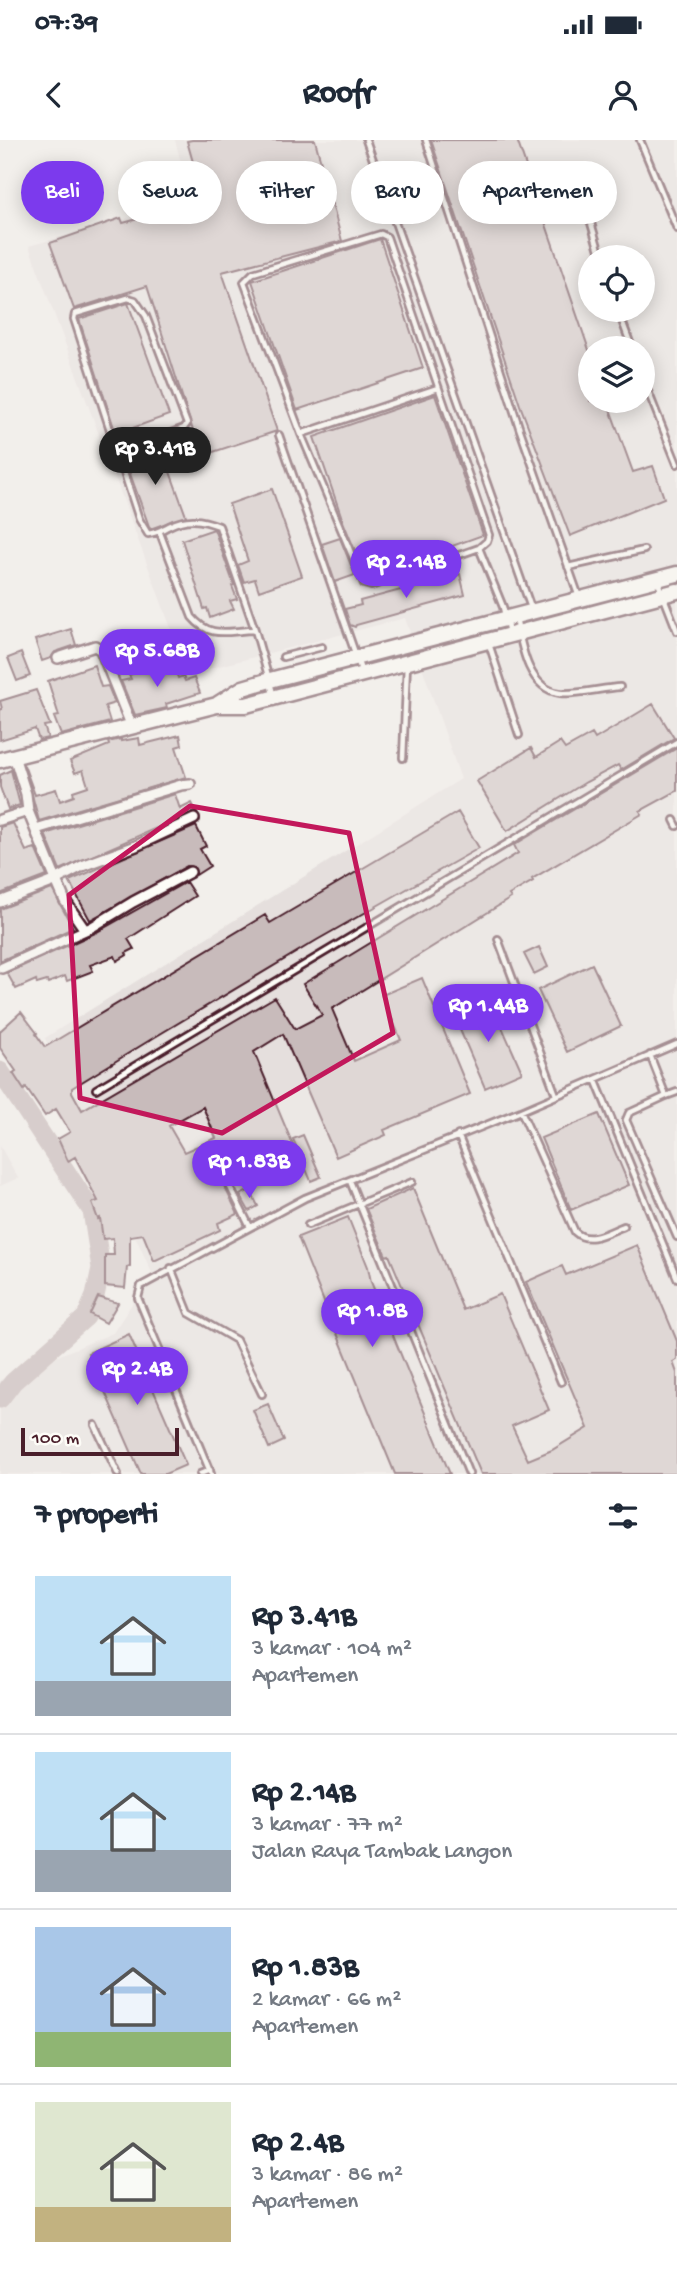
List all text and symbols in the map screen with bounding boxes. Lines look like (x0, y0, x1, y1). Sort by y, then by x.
text: 07:39 (35, 9, 98, 40)
icon: back (35, 76, 73, 114)
text: Roofr (303, 76, 374, 114)
icon: person (604, 76, 642, 114)
chip: Beli (21, 161, 104, 224)
chip: Sewa (118, 161, 222, 224)
chip: Filter (236, 161, 337, 224)
chip: Baru (351, 161, 444, 224)
chip: Apartemen (458, 161, 617, 224)
map controls (578, 245, 655, 413)
button: locate (578, 245, 655, 322)
button: layers (578, 336, 655, 413)
pin: Rp 3.41B (83, 428, 227, 487)
text: Rp 3.41B (115, 436, 195, 463)
pin: Rp 2.14B (334, 540, 478, 600)
text: Rp 2.14B (366, 549, 446, 576)
pin: Rp 5.68B (85, 630, 229, 689)
text: Rp 5.68B (115, 638, 199, 665)
pin: Rp 1.44B (416, 984, 560, 1044)
text: Rp 1.44B (449, 993, 527, 1020)
pin: Rp 1.83B (177, 1140, 321, 1200)
text: Rp 1.83B (208, 1149, 290, 1176)
pin: Rp 1.8B (307, 1290, 437, 1349)
text: Rp 1.8B (337, 1298, 407, 1325)
pin: Rp 2.4B (72, 1348, 202, 1407)
text: Rp 2.4B (102, 1356, 172, 1383)
scale bar (21, 1425, 178, 1457)
text: 100 m (32, 1428, 79, 1451)
icon: filters (604, 1497, 642, 1535)
text: 7 properti (35, 1499, 158, 1534)
text: Rp 3.41B (252, 1601, 356, 1636)
icon: home (91, 1604, 175, 1688)
text: 3 kamar · 104 m² (252, 1636, 412, 1663)
text: Apartemen (252, 1663, 358, 1690)
text: Rp 2.14B (252, 1777, 355, 1812)
icon: home (91, 1780, 175, 1864)
text: 3 kamar · 77 m² (252, 1812, 403, 1839)
text: Jalan Raya Tambak Langon (252, 1839, 512, 1866)
text: Rp 1.83B (252, 1952, 358, 1987)
icon: home (91, 1955, 175, 2039)
text: 2 kamar · 66 m² (252, 1987, 401, 2014)
text: Apartemen (252, 2014, 358, 2041)
text: Rp 2.4B (252, 2127, 343, 2162)
icon: home (91, 2130, 175, 2214)
text: 3 kamar · 86 m² (252, 2162, 403, 2189)
text: Apartemen (252, 2189, 358, 2216)

